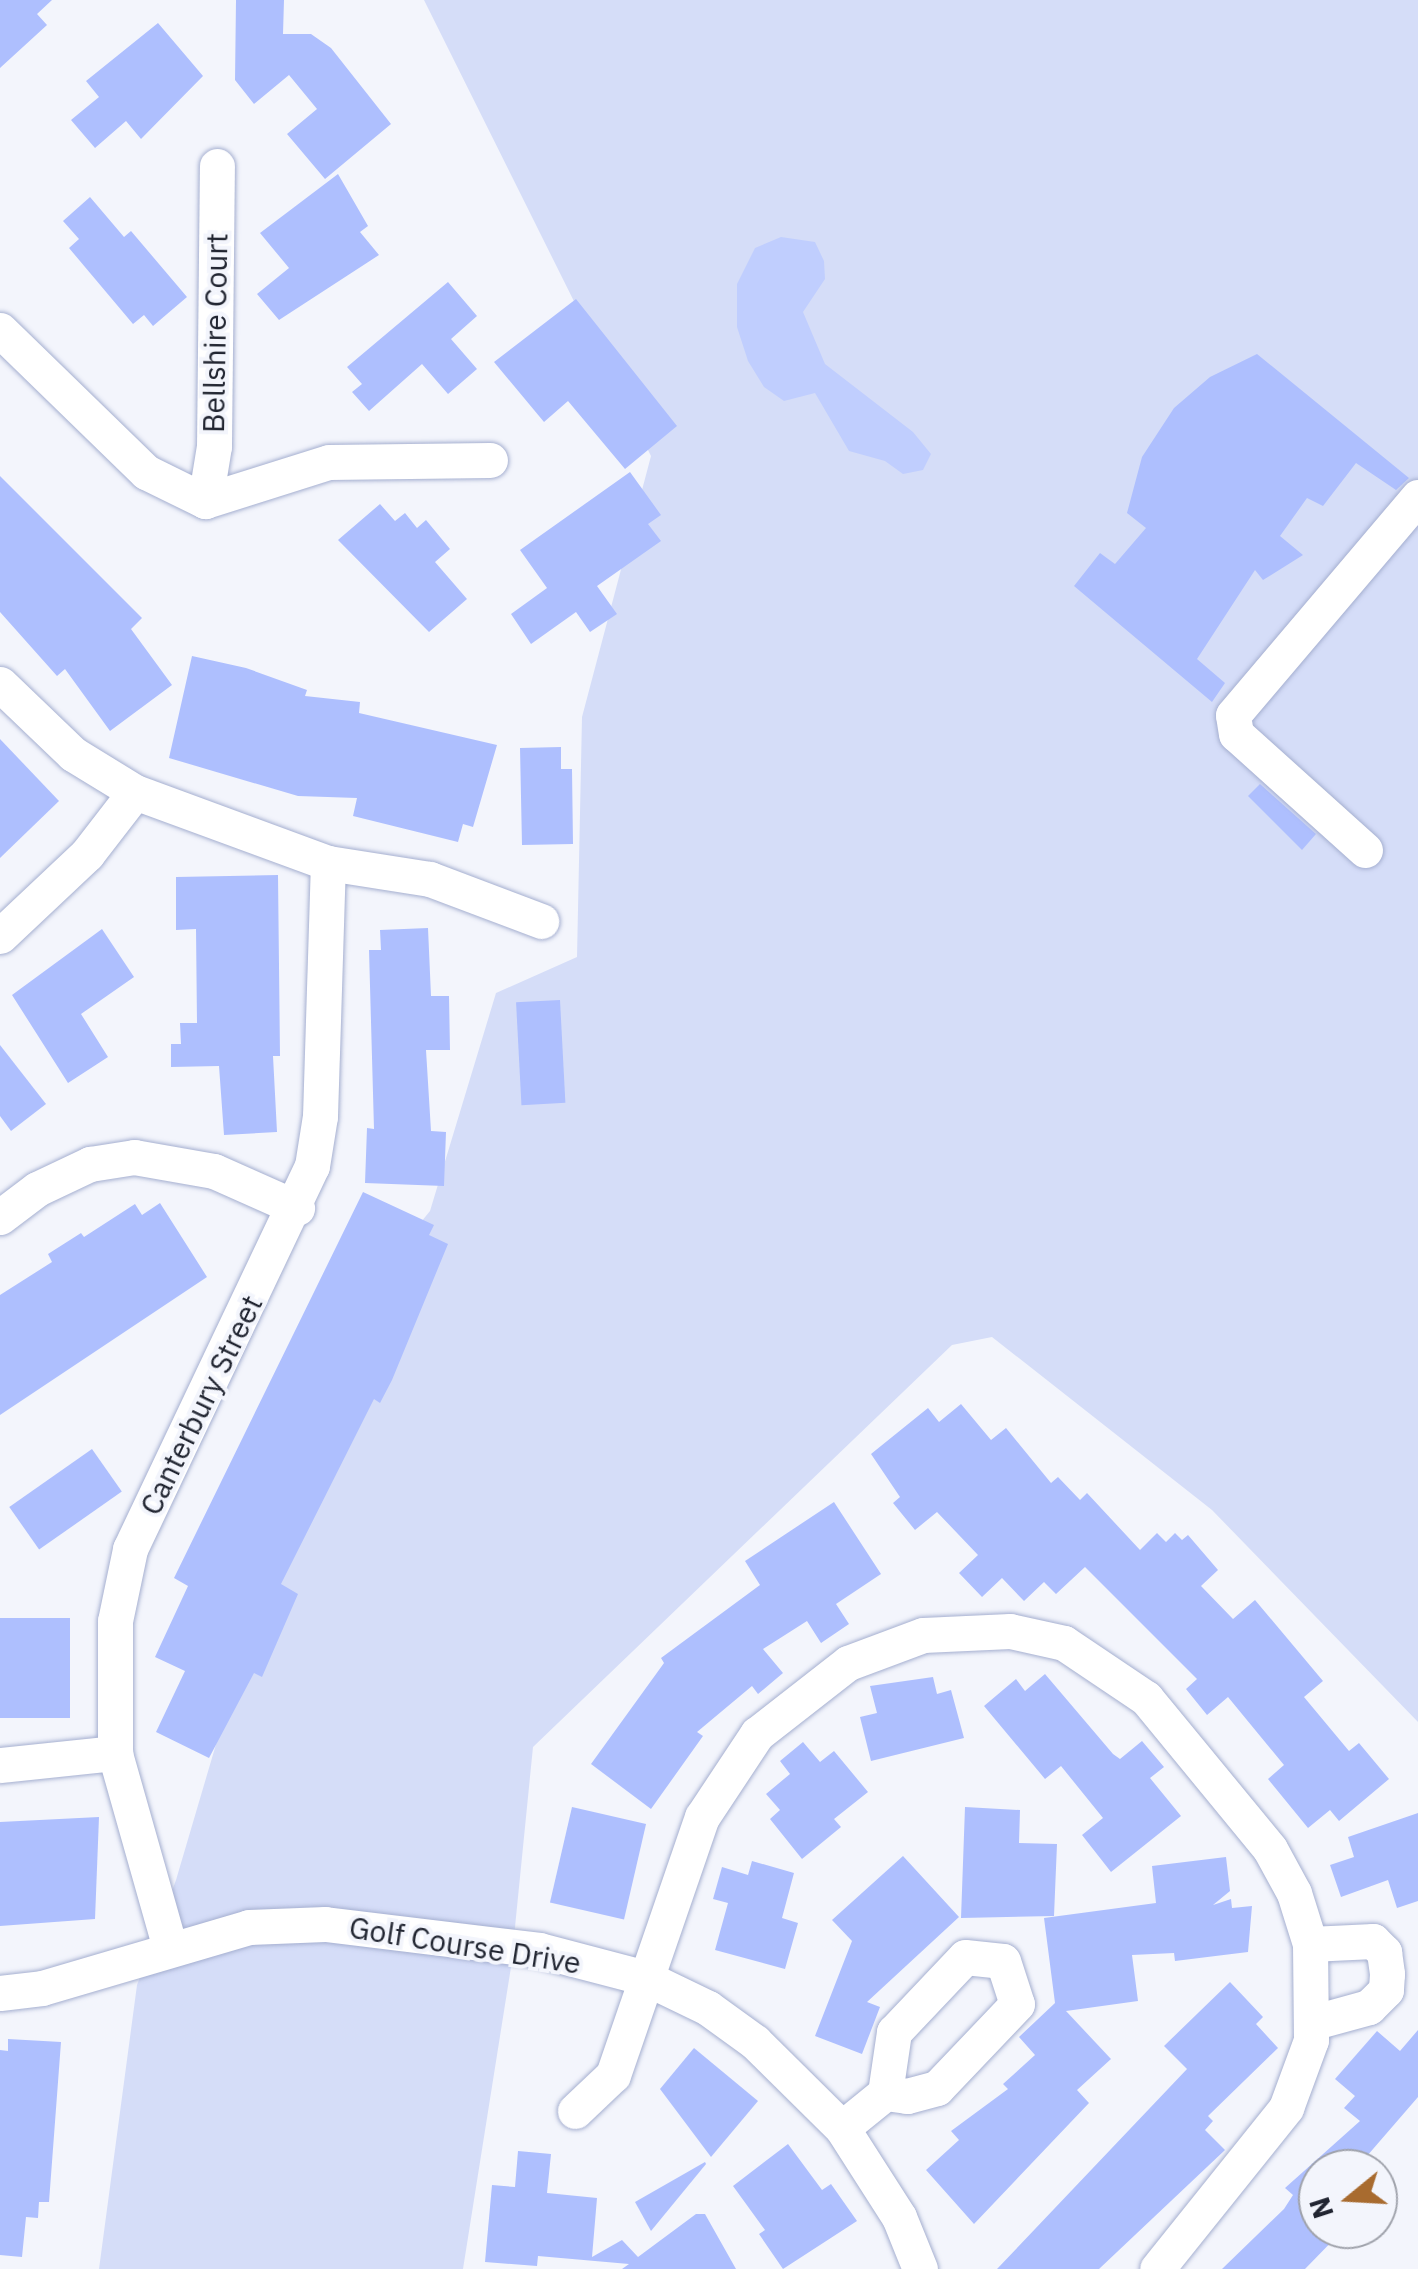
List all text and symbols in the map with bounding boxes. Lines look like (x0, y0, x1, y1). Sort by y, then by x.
street label: Bellshire Court (195, 233, 235, 433)
street label: Canterbury Street (132, 1289, 270, 1521)
street label: Golf Course Drive (347, 1909, 583, 1981)
north arrow (1298, 2149, 1398, 2249)
text: N (1300, 2192, 1342, 2223)

